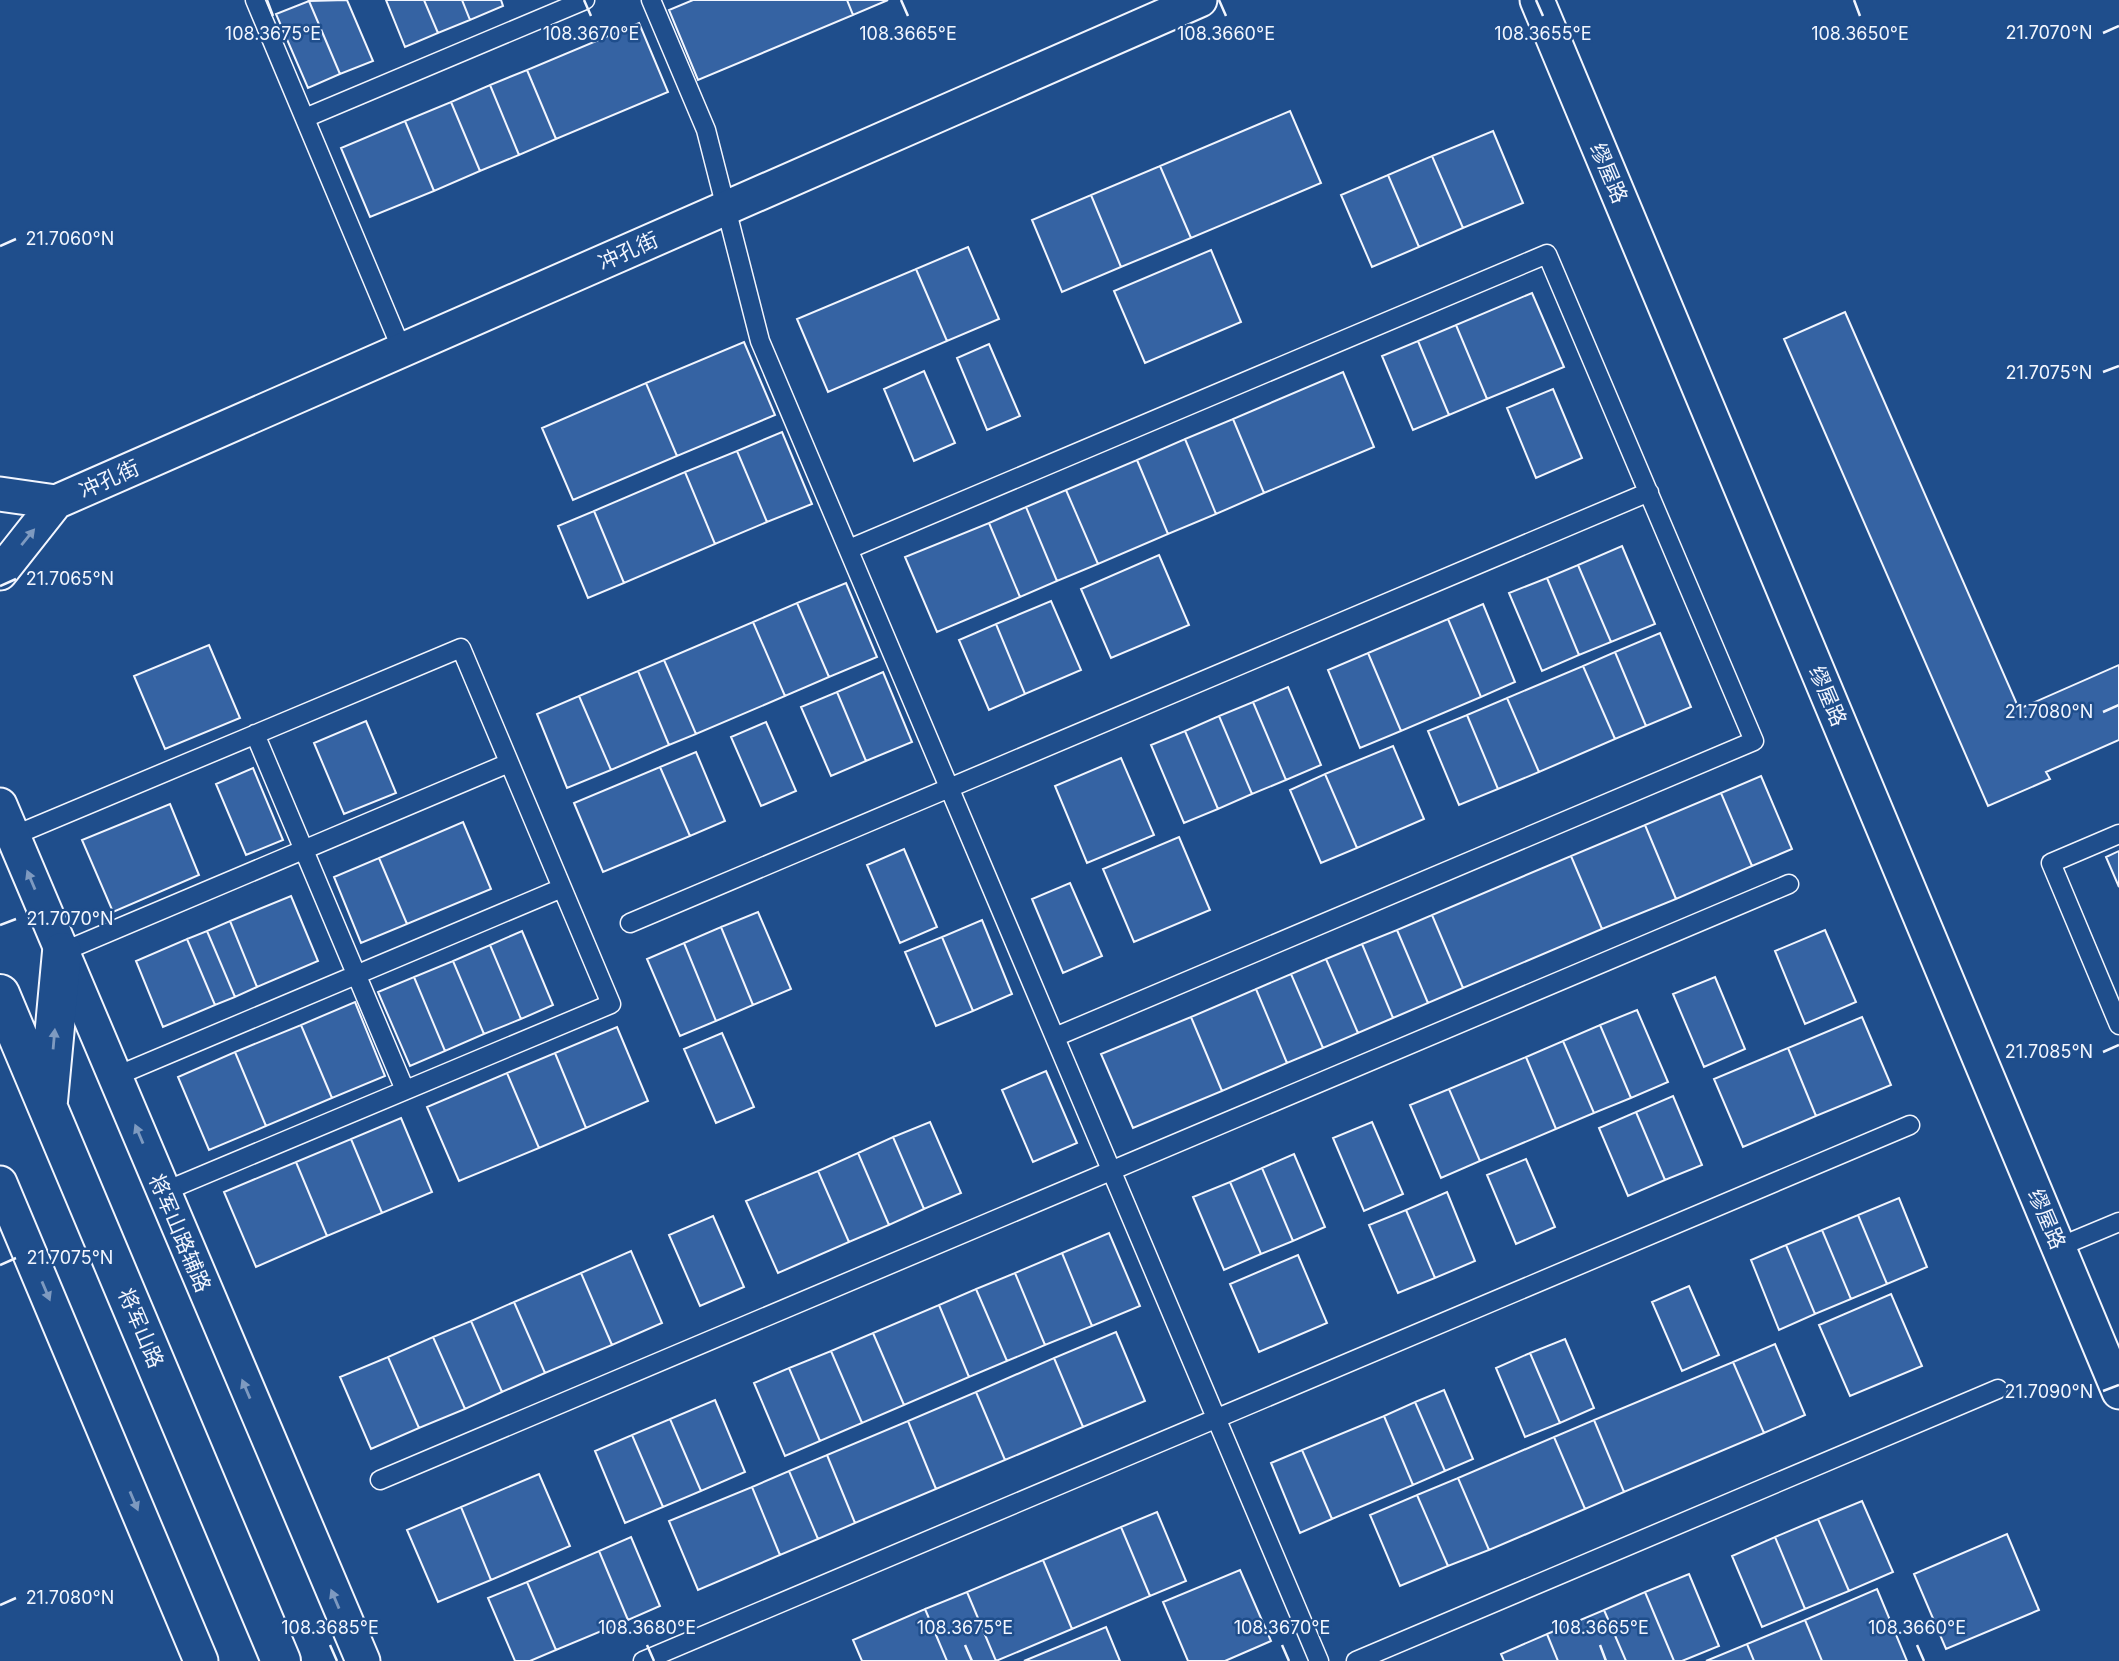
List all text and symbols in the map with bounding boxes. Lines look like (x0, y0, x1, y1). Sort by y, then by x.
text: 21.7070°N (2005, 22, 2093, 43)
text: 108.3675°E (225, 23, 321, 44)
text: 108.3670°E (543, 23, 639, 44)
text: 108.3665°E (859, 23, 957, 44)
text: 108.3660°E (1177, 23, 1275, 44)
text: 108.3655°E (1494, 23, 1592, 44)
text: 108.3650°E (1811, 23, 1909, 44)
street label: 缪屋路 (1585, 139, 1633, 207)
street label: 冲孔街 (594, 227, 662, 275)
text: 21.7060°N (26, 228, 114, 249)
text: 21.7075°N (2006, 362, 2092, 383)
street label: 冲孔街 (75, 455, 143, 503)
one-way arrow (20, 529, 35, 546)
text: 21.7065°N (26, 568, 114, 589)
street label: 缪屋路 (1804, 662, 1852, 730)
text: 21.7080°N (2005, 701, 2093, 722)
one-way arrow (26, 869, 37, 890)
text: 21.7070°N (26, 908, 114, 929)
one-way arrow (49, 1028, 60, 1050)
text: 21.7085°N (2005, 1041, 2093, 1062)
one-way arrow (133, 1124, 144, 1145)
street label: 将军山路辅路 (144, 1170, 216, 1296)
street label: 缪屋路 (2023, 1185, 2071, 1253)
text: 21.7075°N (27, 1247, 113, 1268)
one-way arrow (40, 1281, 51, 1302)
street label: 将军山路 (113, 1284, 169, 1372)
one-way arrow (240, 1379, 252, 1399)
text: 21.7090°N (2005, 1381, 2093, 1402)
one-way arrow (128, 1491, 140, 1511)
text: 21.7080°N (26, 1587, 114, 1608)
one-way arrow (329, 1588, 340, 1609)
text: 108.3685°E (281, 1617, 379, 1638)
text: 108.3680°E (598, 1617, 696, 1638)
text: 108.3675°E (917, 1617, 1013, 1638)
text: 108.3670°E (1234, 1617, 1330, 1638)
text: 108.3665°E (1551, 1617, 1649, 1638)
text: 108.3660°E (1868, 1617, 1966, 1638)

